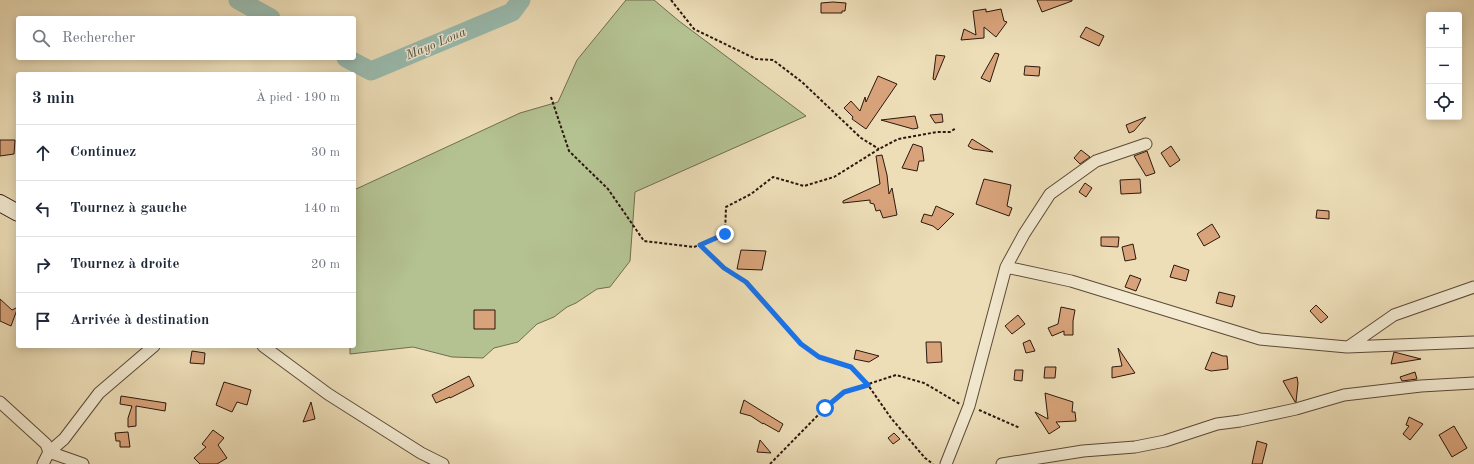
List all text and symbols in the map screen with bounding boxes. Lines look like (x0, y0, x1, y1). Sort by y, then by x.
map controls (1426, 12, 1462, 120)
button: + (1426, 12, 1462, 48)
search box (16, 16, 356, 60)
water label: Mayo Loua (403, 25, 468, 63)
icon: search (30, 27, 52, 49)
text: Rechercher (62, 31, 135, 46)
button: − (1426, 48, 1462, 84)
button: locate (1426, 84, 1462, 120)
text: 3 min (32, 90, 75, 107)
text: À pied · 190 m (256, 91, 340, 104)
icon: ahead (32, 142, 54, 164)
text: Continuez (70, 145, 136, 160)
text: 30 m (311, 146, 340, 159)
icon: left (32, 198, 54, 220)
text: Tournez à gauche (70, 201, 187, 216)
text: 140 m (303, 202, 340, 215)
route end (716, 225, 734, 243)
icon: right (32, 254, 54, 276)
text: Tournez à droite (70, 257, 180, 272)
text: 20 m (311, 258, 340, 271)
icon: arrive (32, 310, 54, 332)
text: Arrivée à destination (70, 313, 209, 328)
route start (816, 399, 834, 417)

